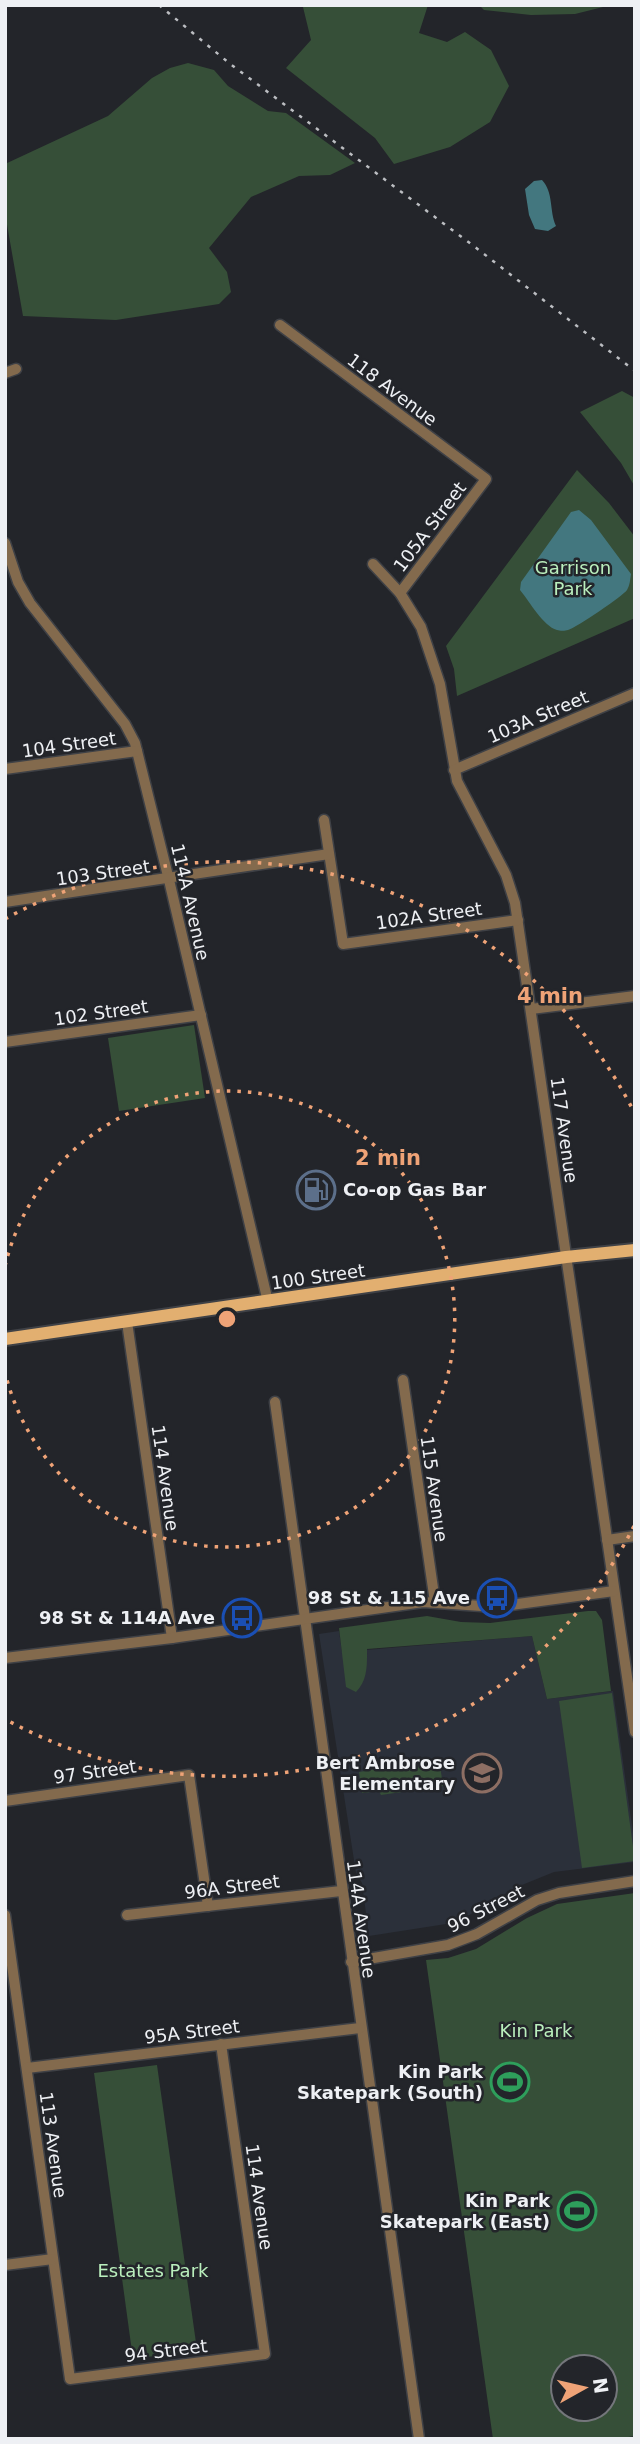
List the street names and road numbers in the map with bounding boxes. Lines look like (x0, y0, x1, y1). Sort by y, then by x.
street label: 118 Avenue (343, 349, 441, 430)
street label: 105A Street (389, 478, 470, 576)
street label: 103A Street (484, 686, 591, 747)
street label: 104 Street (21, 728, 117, 761)
street label: 114A Avenue (167, 841, 214, 962)
street label: 103 Street (55, 856, 151, 889)
street label: 102A Street (374, 898, 483, 933)
street label: 102 Street (53, 996, 149, 1029)
street label: 117 Avenue (547, 1076, 582, 1184)
street label: 100 Street (270, 1260, 366, 1293)
street label: 114 Avenue (148, 1424, 183, 1532)
street label: 115 Avenue (417, 1435, 452, 1543)
street label: 97 Street (52, 1755, 138, 1788)
street label: 114A Avenue (343, 1858, 380, 1979)
street label: 96A Street (183, 1870, 281, 1903)
street label: 96 Street (444, 1880, 528, 1937)
street label: 95A Street (143, 2015, 241, 2048)
street label: 113 Avenue (36, 2091, 71, 2199)
street label: 114 Avenue (242, 2143, 277, 2251)
street label: 94 Street (123, 2335, 209, 2366)

